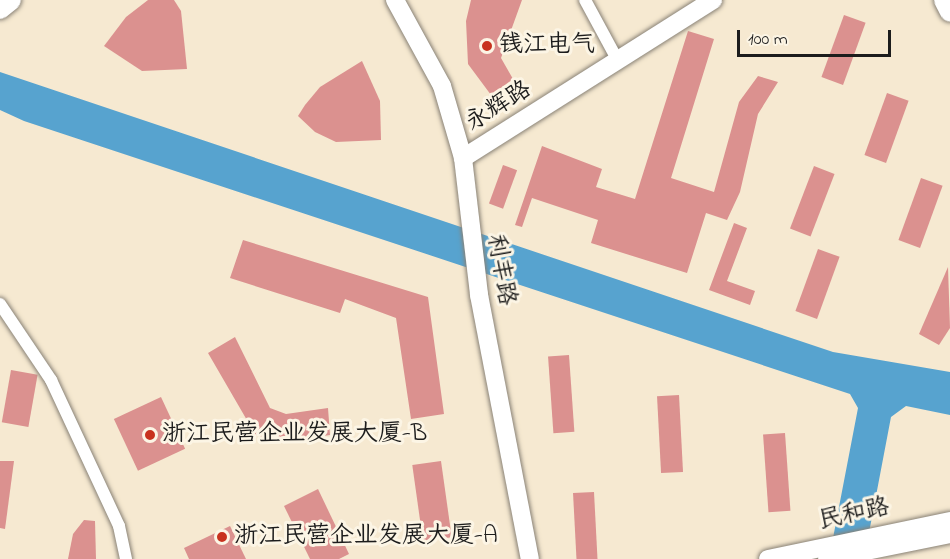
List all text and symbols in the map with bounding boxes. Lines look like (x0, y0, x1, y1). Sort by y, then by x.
scale bar (740, 18, 894, 56)
text: 100 m (748, 27, 788, 53)
place label: 钱江电气 (499, 32, 595, 60)
marker: 钱江电气 (480, 39, 494, 53)
street label: 永辉路 (461, 76, 537, 138)
street label: 利丰路 (480, 232, 520, 308)
place label: 浙江民营企业发展大厦-B (162, 421, 427, 449)
marker: 浙江民营企业发展大厦-B (143, 428, 157, 442)
street label: 民和路 (816, 493, 892, 537)
place label: 浙江民营企业发展大厦-A (234, 523, 498, 551)
marker: 浙江民营企业发展大厦-A (215, 530, 229, 544)

